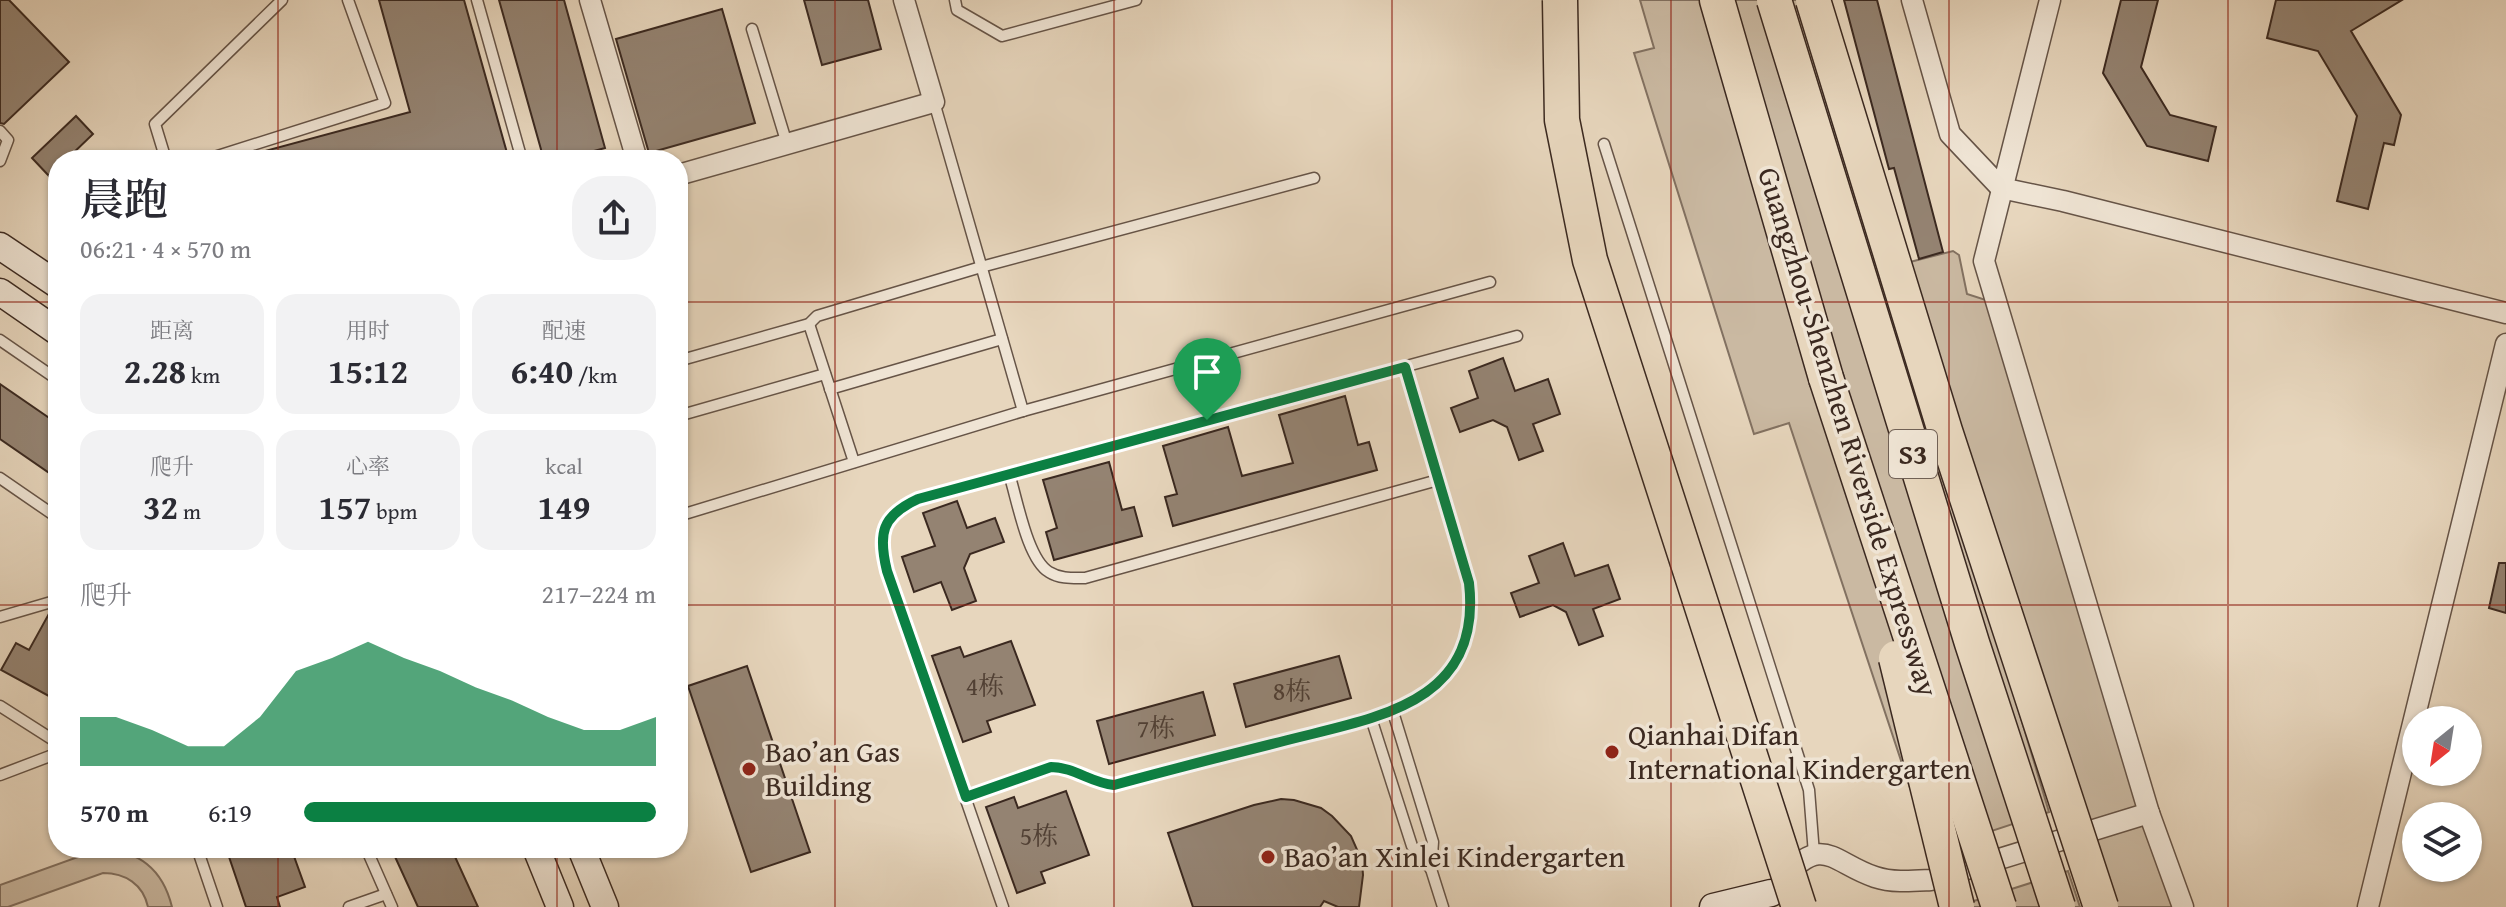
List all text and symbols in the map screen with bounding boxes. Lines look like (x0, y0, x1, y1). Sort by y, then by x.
street label: Guangzhou-Shenzhen Riverside Expressway (1747, 162, 1951, 702)
text: 晨跑 (80, 167, 168, 231)
button: share (572, 176, 656, 260)
text: 06:21 · 4 × 570 m (80, 229, 251, 268)
text: 距离 (150, 314, 194, 346)
text: 用时 (346, 314, 390, 346)
text: 配速 (542, 314, 586, 346)
pin (1173, 338, 1241, 420)
text: 2.28 (124, 346, 186, 395)
text: 15:12 (328, 346, 408, 395)
text: 6:40 (511, 346, 573, 395)
icon: arrive (1185, 350, 1229, 394)
text: km (186, 359, 220, 391)
text: /km (573, 359, 617, 391)
road number: S3 (1889, 430, 1937, 478)
text: 爬升 (150, 450, 194, 482)
text: 心率 (346, 450, 390, 482)
text: kcal (545, 450, 583, 482)
text: 32 (143, 482, 178, 531)
text: 157 (319, 482, 371, 531)
text: 149 (538, 482, 590, 531)
text: m (178, 495, 201, 527)
text: bpm (371, 495, 417, 527)
text: 217–224 m (542, 574, 656, 613)
text: 爬升 (80, 575, 132, 614)
house number: 4栋 (966, 666, 1004, 705)
house number: 8栋 (1273, 671, 1311, 710)
north arrow (2402, 706, 2482, 786)
map controls (2402, 706, 2482, 882)
house number: 7栋 (1137, 708, 1175, 747)
place label: Qianhai Difan International Kindergarten (1628, 712, 1971, 790)
place label: Bao’an Gas Building (765, 729, 900, 807)
marker: Qianhai Difan International Kindergarten (1603, 743, 1621, 761)
marker: Bao’an Gas Building (740, 760, 758, 778)
text: 570 m (80, 793, 148, 832)
text: 6:19 (208, 793, 252, 832)
button: layers (2402, 802, 2482, 882)
house number: 5栋 (1020, 816, 1058, 855)
place label: Bao’an Xinlei Kindergarten (1284, 834, 1625, 878)
marker: Bao’an Xinlei Kindergarten (1259, 848, 1277, 866)

